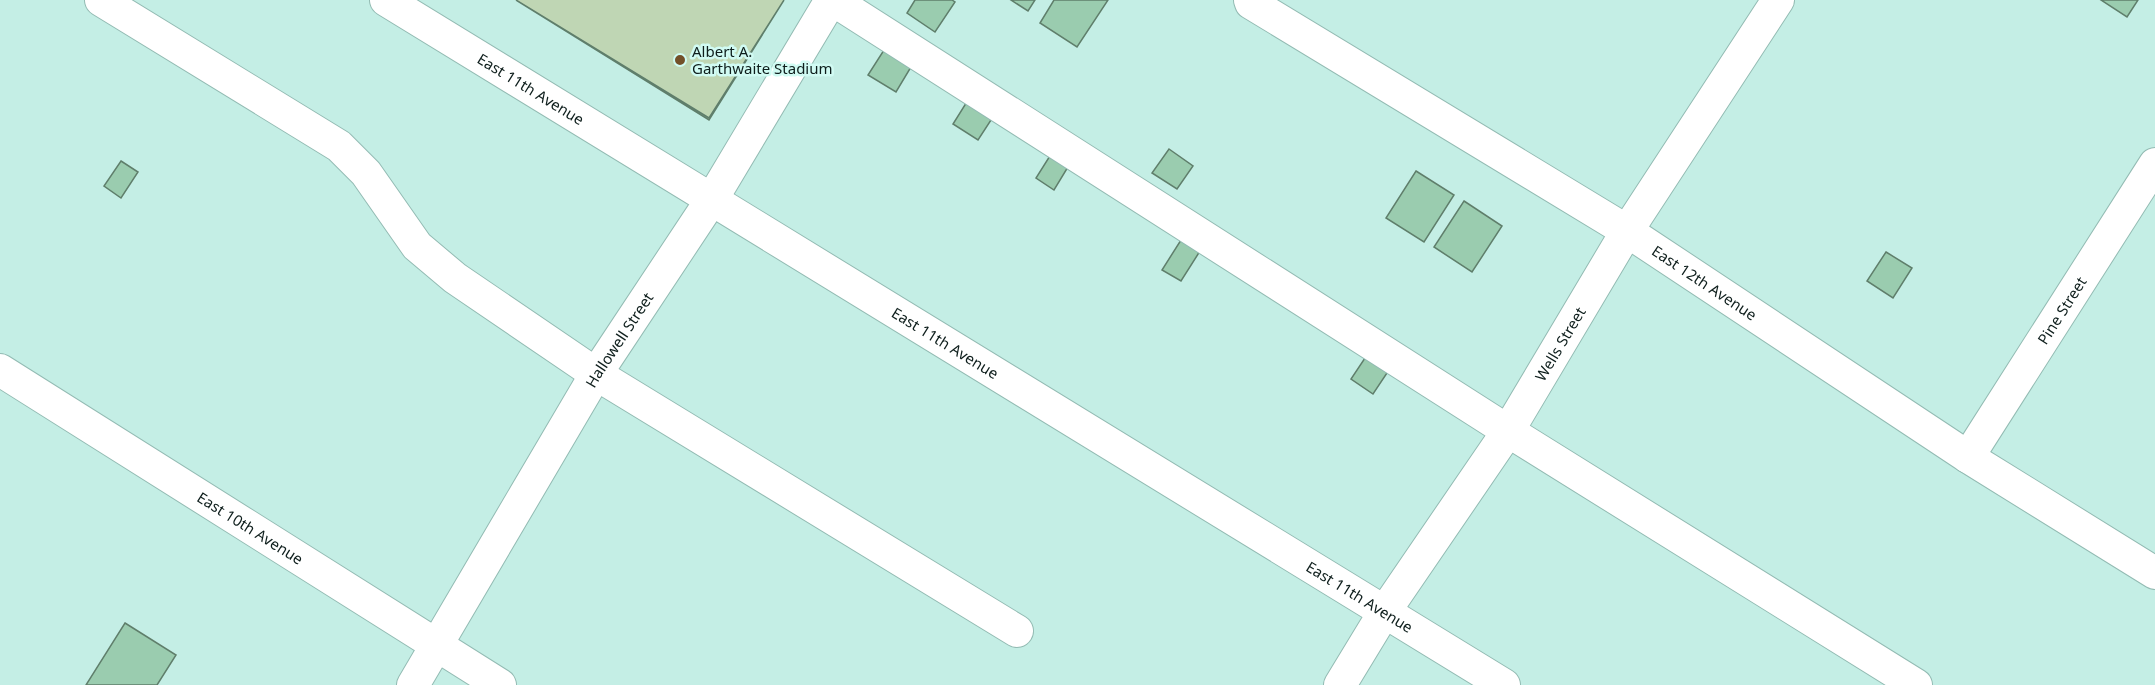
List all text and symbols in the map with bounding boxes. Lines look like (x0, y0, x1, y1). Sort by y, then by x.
place label: Albert A. Garthwaite Stadium (692, 41, 833, 78)
street label: East 11th Avenue (474, 48, 588, 129)
marker: Albert A. Garthwaite Stadium (673, 53, 687, 67)
street label: East 12th Avenue (1648, 240, 1761, 324)
street label: Pine Street (2033, 272, 2091, 348)
street label: Hallowell Street (580, 288, 658, 391)
street label: East 11th Avenue (888, 302, 1003, 383)
street label: Wells Street (1530, 303, 1590, 385)
street label: East 10th Avenue (194, 487, 307, 569)
street label: East 11th Avenue (1303, 556, 1417, 637)

